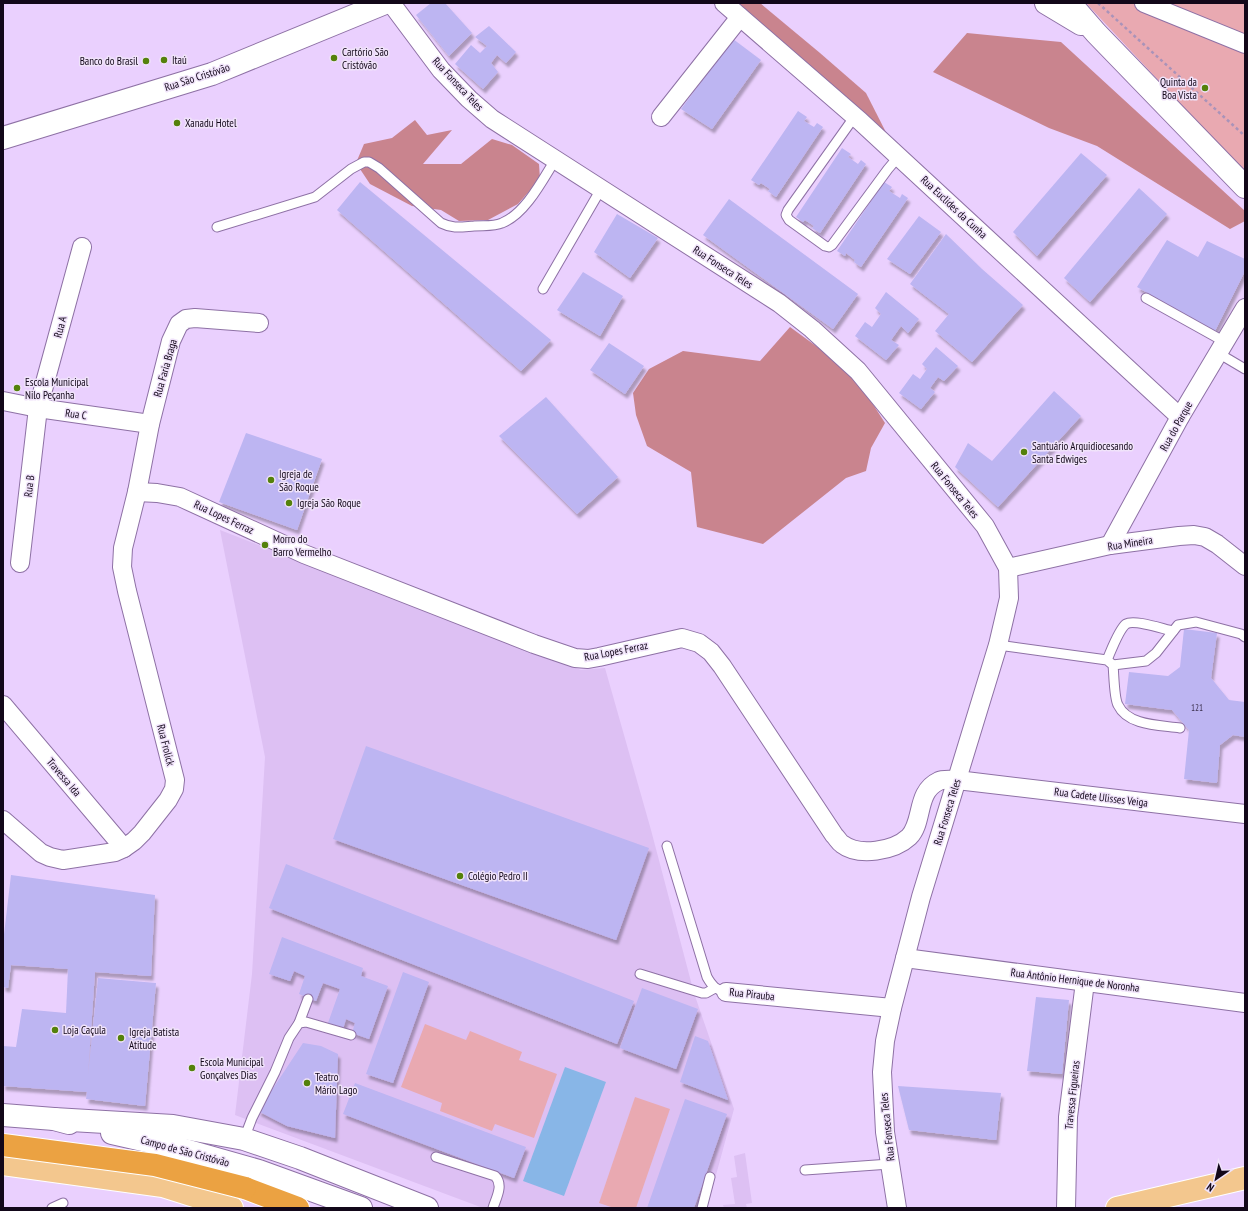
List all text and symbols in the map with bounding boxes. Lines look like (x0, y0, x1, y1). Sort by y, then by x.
place label: Cartório São Cristóvão (342, 45, 389, 72)
place label: Itaú (172, 53, 187, 67)
marker: Cartório São Cristóvão (329, 53, 339, 63)
place label: Banco do Brasil (80, 54, 138, 68)
street label: Rua Fonseca Teles (429, 54, 487, 114)
marker: Itaú (159, 55, 169, 65)
marker: Banco do Brasil (141, 56, 151, 66)
street label: Rua São Cristóvão (163, 60, 232, 94)
place label: Quinta da Boa Vista (1160, 75, 1197, 102)
marker: Quinta da Boa Vista (1200, 83, 1210, 93)
place label: Xanadu Hotel (185, 116, 237, 130)
marker: Xanadu Hotel (172, 118, 182, 128)
street label: Rua Euclides da Cunha (918, 173, 990, 241)
street label: Rua Fonseca Teles (690, 242, 756, 292)
street label: Rua A (50, 314, 70, 339)
street label: Rua Faria Braga (150, 337, 180, 399)
place label: Escola Municipal Nilo Peçanha (25, 375, 89, 402)
marker: Escola Municipal Nilo Peçanha (12, 383, 22, 393)
street label: Rua do Parque (1157, 398, 1196, 453)
street label: Rua C (64, 406, 88, 422)
place label: Santuário Arquidiocesando Santa Edwiges (1032, 439, 1133, 466)
marker: Santuário Arquidiocesando Santa Edwiges (1019, 447, 1029, 457)
street label: Rua Fonseca Teles (928, 459, 982, 521)
place label: Igreja de São Roque (279, 467, 319, 494)
street label: Rua B (21, 474, 37, 498)
marker: Igreja de São Roque (266, 475, 276, 485)
place label: Igreja São Roque (297, 496, 361, 510)
street label: Rua Lopes Ferraz (192, 497, 256, 537)
marker: Igreja São Roque (284, 498, 294, 508)
place label: Morro do Barro Vermelho (273, 532, 332, 559)
street label: Rua Mineira (1107, 533, 1153, 553)
marker: Morro do Barro Vermelho (260, 540, 270, 550)
street label: Rua Lopes Ferraz (583, 638, 649, 664)
house number: 121 (1191, 702, 1203, 713)
street label: Rua Frolick (154, 723, 178, 768)
street label: Travessa Ida (44, 755, 84, 799)
street label: Rua Fonseca Teles (930, 777, 964, 847)
street label: Rua Cadete Ulisses Veiga (1053, 784, 1149, 810)
place label: Colégio Pedro II (468, 869, 528, 883)
marker: Colégio Pedro II (455, 871, 465, 881)
street label: Rua Antônio Hernique de Noronha (1010, 965, 1140, 995)
street label: Rua Pirauba (729, 985, 775, 1003)
place label: Loja Caçula (63, 1023, 106, 1037)
marker: Loja Caçula (50, 1025, 60, 1035)
place label: Igreja Batista Atitude (129, 1025, 179, 1052)
marker: Igreja Batista Atitude (116, 1033, 126, 1043)
place label: Escola Municipal Gonçalves Dias (200, 1055, 264, 1082)
street label: Travessa Figueiras (1061, 1060, 1083, 1130)
marker: Escola Municipal Gonçalves Dias (187, 1063, 197, 1073)
place label: Teatro Mário Lago (315, 1070, 357, 1097)
marker: Teatro Mário Lago (302, 1078, 312, 1088)
street label: Rua Fonseca Teles (876, 1092, 898, 1162)
street label: Campo de São Cristóvão (139, 1132, 231, 1170)
north arrow (1196, 1159, 1236, 1199)
text: N (1204, 1180, 1217, 1195)

